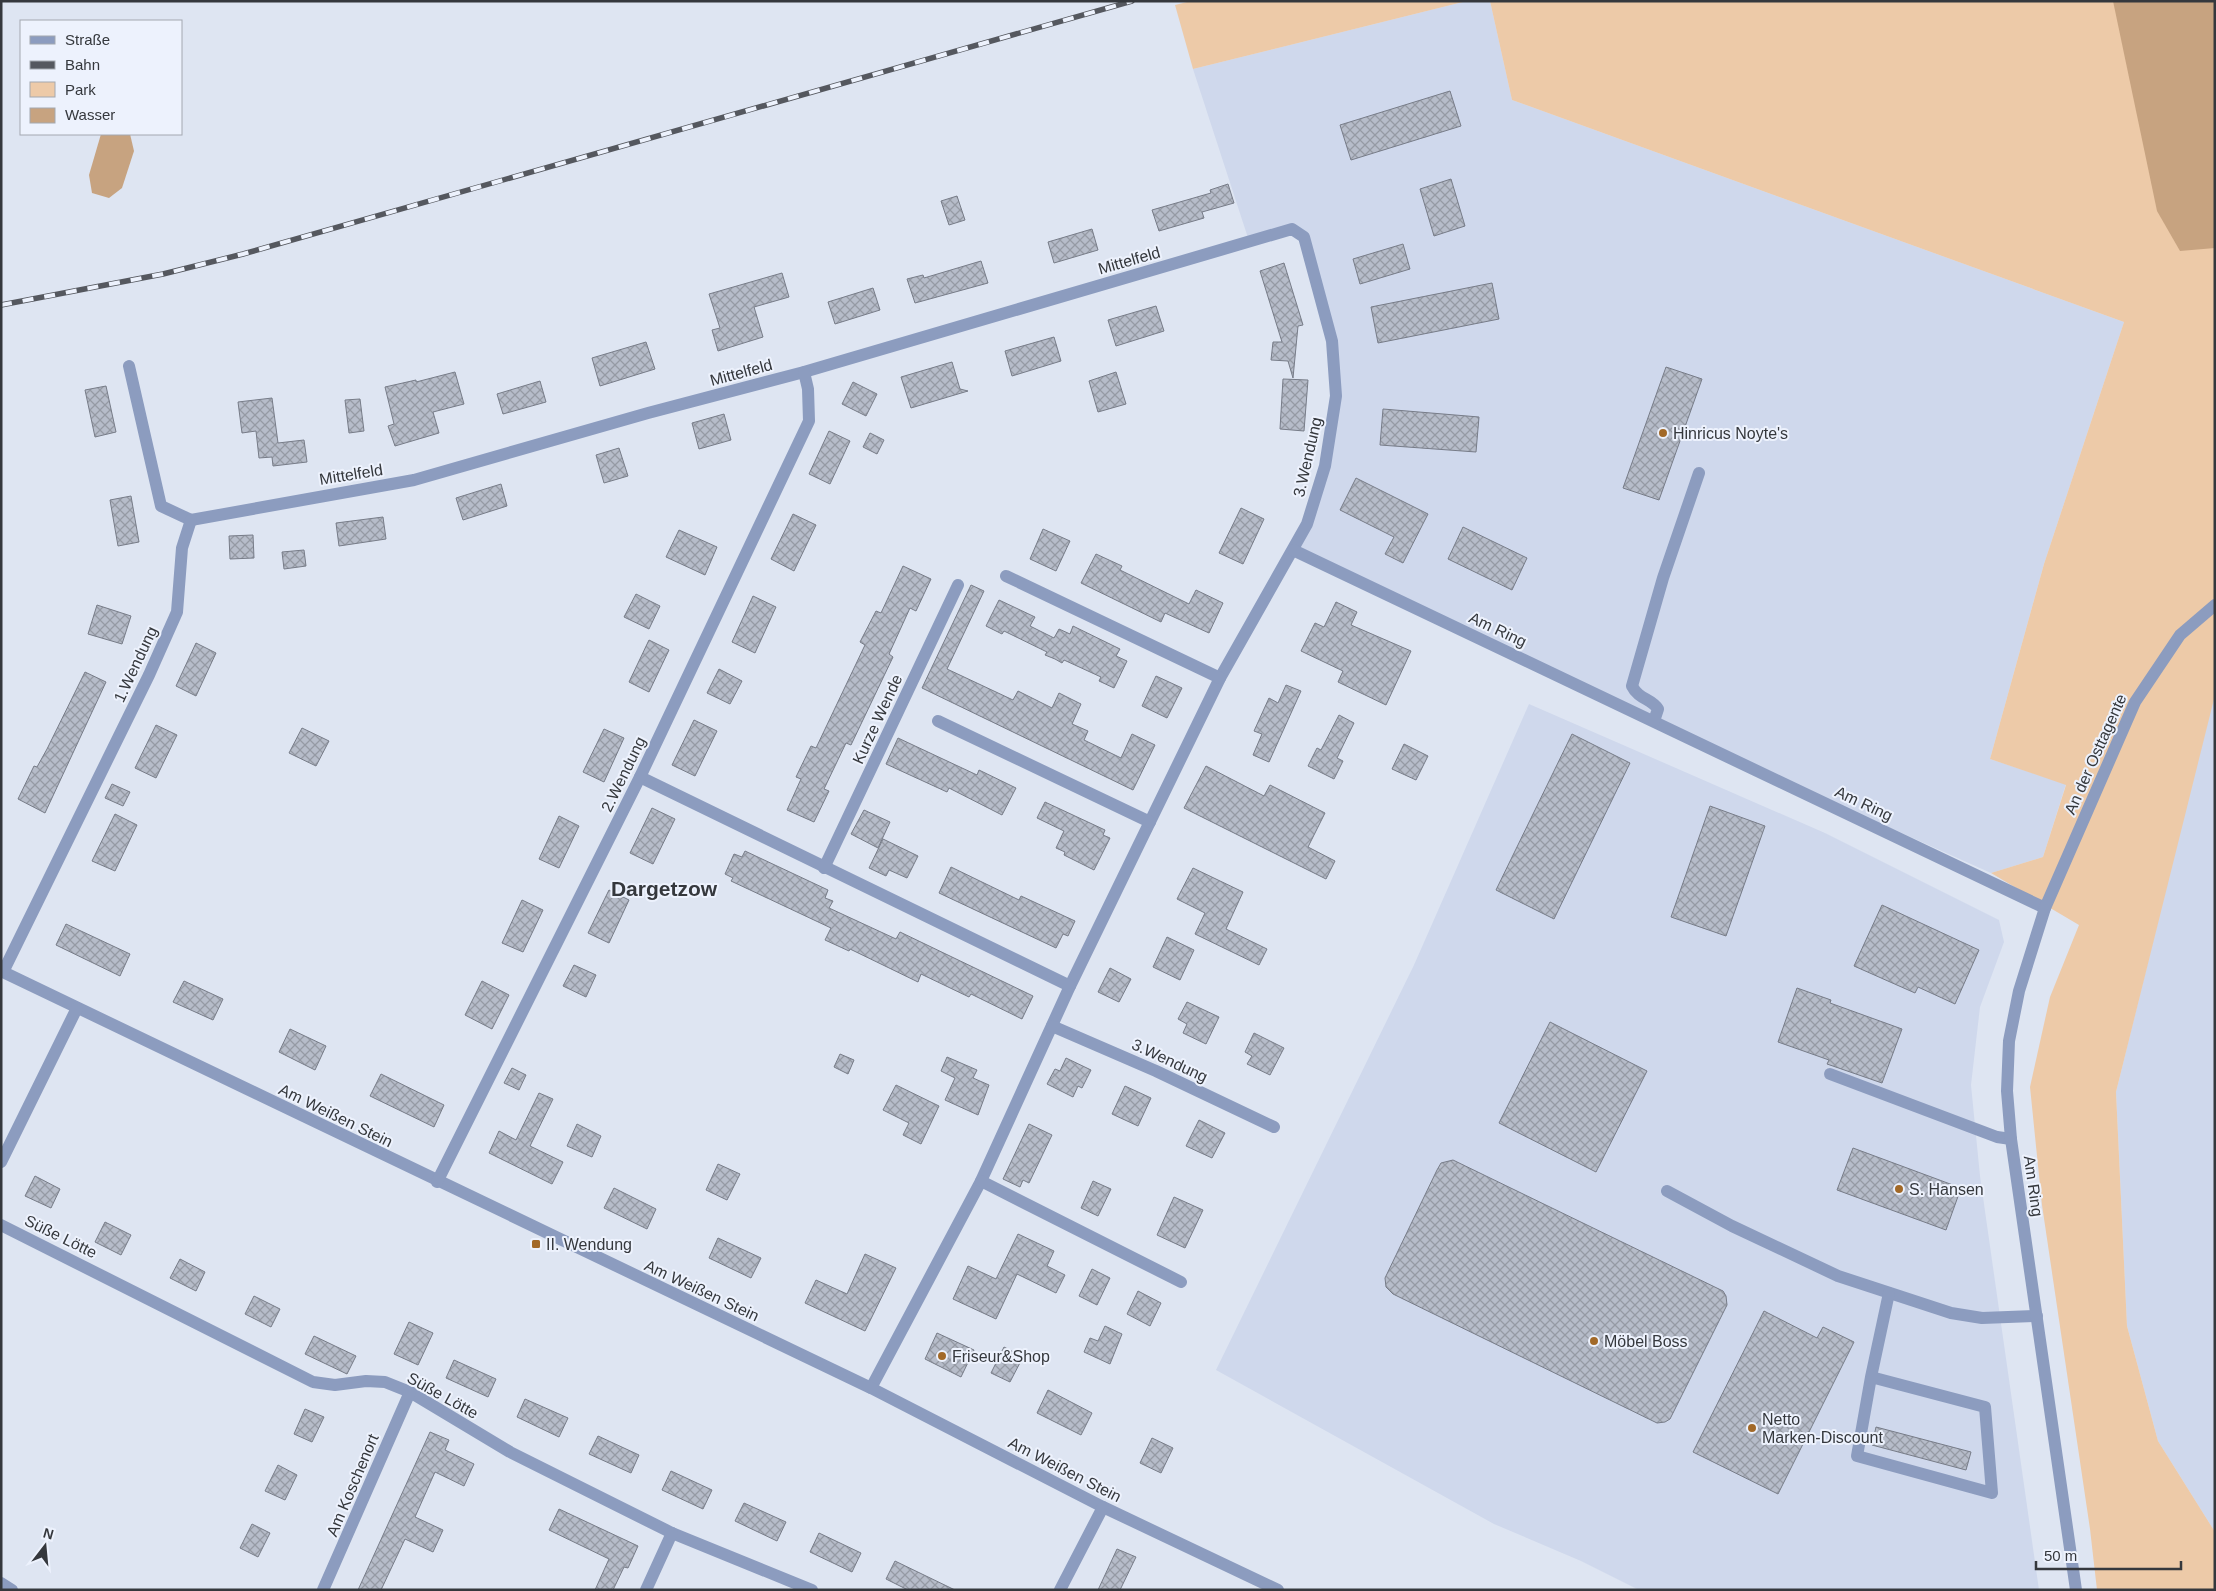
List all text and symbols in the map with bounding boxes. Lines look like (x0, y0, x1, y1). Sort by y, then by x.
legend (20, 20, 182, 135)
text: Straße (65, 31, 110, 48)
text: Bahn (65, 56, 100, 73)
text: Park (65, 81, 96, 98)
text: Wasser (65, 106, 115, 123)
street label: Mittelfeld (1096, 243, 1162, 277)
street label: Mittelfeld (708, 356, 774, 389)
street label: 3.Wendung (1290, 415, 1325, 499)
place label: Hinricus Noyte's (1673, 425, 1788, 442)
marker: Hinricus Noyte's (1657, 427, 1669, 439)
street label: Mittelfeld (318, 461, 384, 488)
street label: Am Ring (1466, 609, 1529, 650)
street label: 1.Wendung (111, 624, 160, 705)
street label: Kurze Wende (849, 672, 906, 767)
street label: An der Osttagente (2061, 691, 2130, 817)
street label: 2.Wendung (598, 734, 649, 815)
street label: Am Ring (1832, 783, 1895, 824)
district label: Dargetzow (611, 877, 718, 900)
street label: 3.Wendung (1129, 1036, 1210, 1085)
street label: Am Weißen Stein (276, 1081, 395, 1150)
street label: Am Ring (2021, 1155, 2046, 1218)
place label: S. Hansen (1909, 1181, 1984, 1198)
marker: S. Hansen (1893, 1183, 1905, 1195)
street label: Süße Lötte (22, 1212, 100, 1261)
place label: II. Wendung (546, 1236, 632, 1253)
marker: II. Wendung (530, 1238, 542, 1250)
street label: Am Weißen Stein (642, 1257, 762, 1324)
place label: Möbel Boss (1604, 1333, 1688, 1350)
marker: Möbel Boss (1588, 1335, 1600, 1347)
place label: Friseur&Shop (952, 1348, 1050, 1365)
marker: Friseur&Shop (936, 1350, 948, 1362)
street label: Süße Lötte (404, 1369, 481, 1422)
place label: Netto Marken-Discount (1762, 1411, 1883, 1446)
marker: Netto Marken-Discount (1746, 1422, 1758, 1434)
street label: Am Koschenort (323, 1431, 382, 1539)
street label: Am Weißen Stein (1006, 1434, 1124, 1505)
north arrow (20, 1521, 70, 1571)
text: N (42, 1524, 56, 1543)
scale bar (2036, 1538, 2181, 1570)
text: 50 m (2044, 1547, 2077, 1564)

